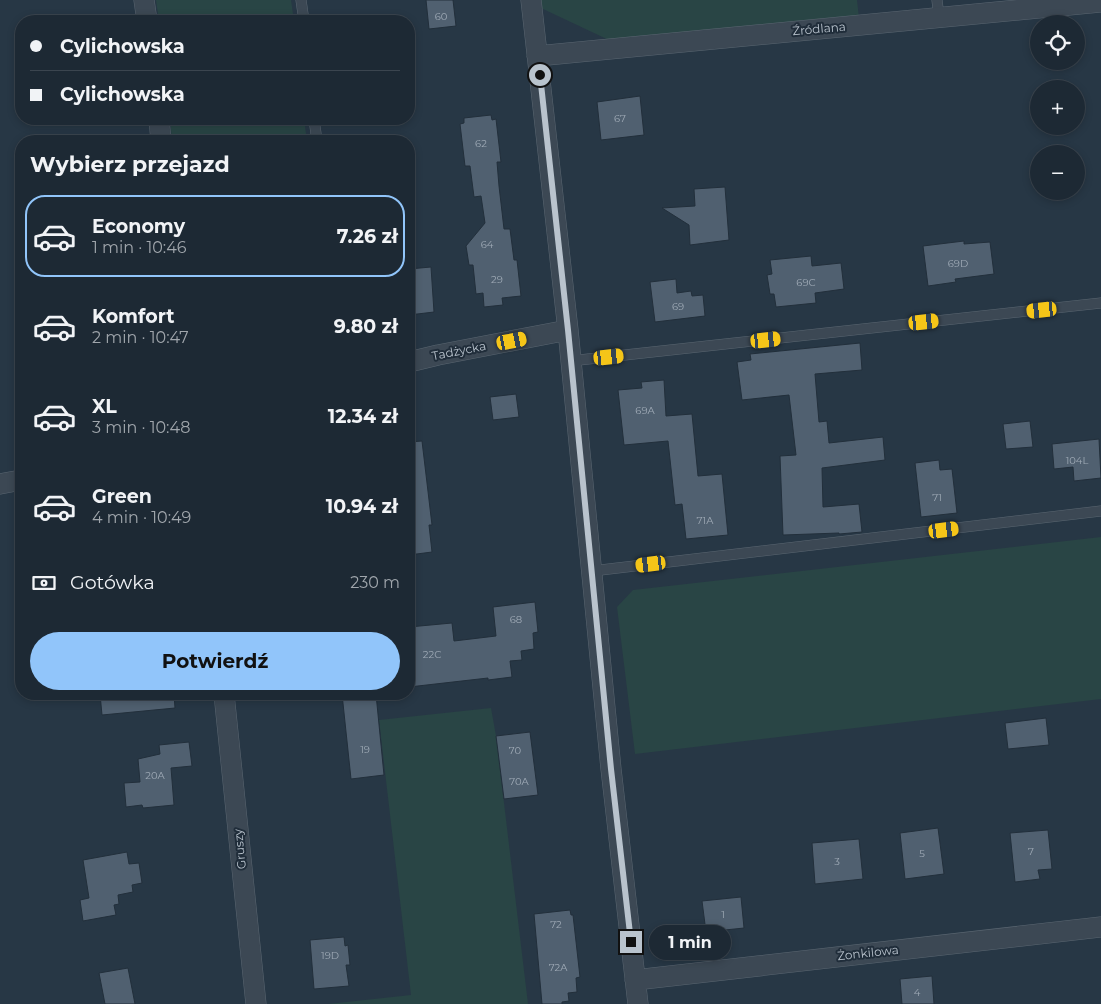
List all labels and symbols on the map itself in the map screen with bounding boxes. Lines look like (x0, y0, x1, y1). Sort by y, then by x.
house number: 60 (435, 10, 448, 23)
street label: Źródlana (792, 19, 846, 38)
route start (529, 64, 551, 86)
house number: 67 (614, 112, 626, 125)
house number: 62 (475, 137, 487, 150)
house number: 64 (481, 238, 494, 251)
house number: 69D (948, 257, 968, 270)
house number: 29 (491, 273, 503, 286)
house number: 69C (796, 276, 816, 289)
house number: 69 (672, 300, 684, 313)
car (1026, 301, 1057, 319)
car (908, 313, 939, 331)
car (495, 331, 528, 351)
car (750, 331, 781, 349)
street label: Tadżycka (431, 338, 487, 363)
car (593, 348, 624, 366)
house number: 69A (635, 404, 655, 417)
house number: 104L (1066, 454, 1088, 467)
house number: 71 (932, 491, 942, 504)
house number: 71A (697, 514, 714, 527)
car (928, 521, 959, 539)
car (635, 555, 666, 573)
house number: 68 (510, 613, 522, 626)
house number: 22C (423, 648, 441, 661)
house number: 19 (360, 743, 370, 756)
house number: 70 (509, 744, 522, 757)
house number: 20A (145, 769, 166, 782)
house number: 70A (509, 775, 530, 788)
street label: Gruszy (230, 828, 249, 870)
house number: 7 (1028, 845, 1034, 858)
house number: 5 (919, 847, 925, 860)
house number: 3 (834, 855, 840, 868)
house number: 1 (721, 908, 725, 921)
house number: 72 (550, 918, 562, 931)
callout: 1 min (648, 924, 731, 960)
route end (620, 931, 642, 953)
street label: Żonkilowa (837, 942, 899, 963)
house number: 19D (321, 949, 339, 962)
house number: 72A (549, 961, 568, 974)
house number: 4 (914, 986, 921, 999)

